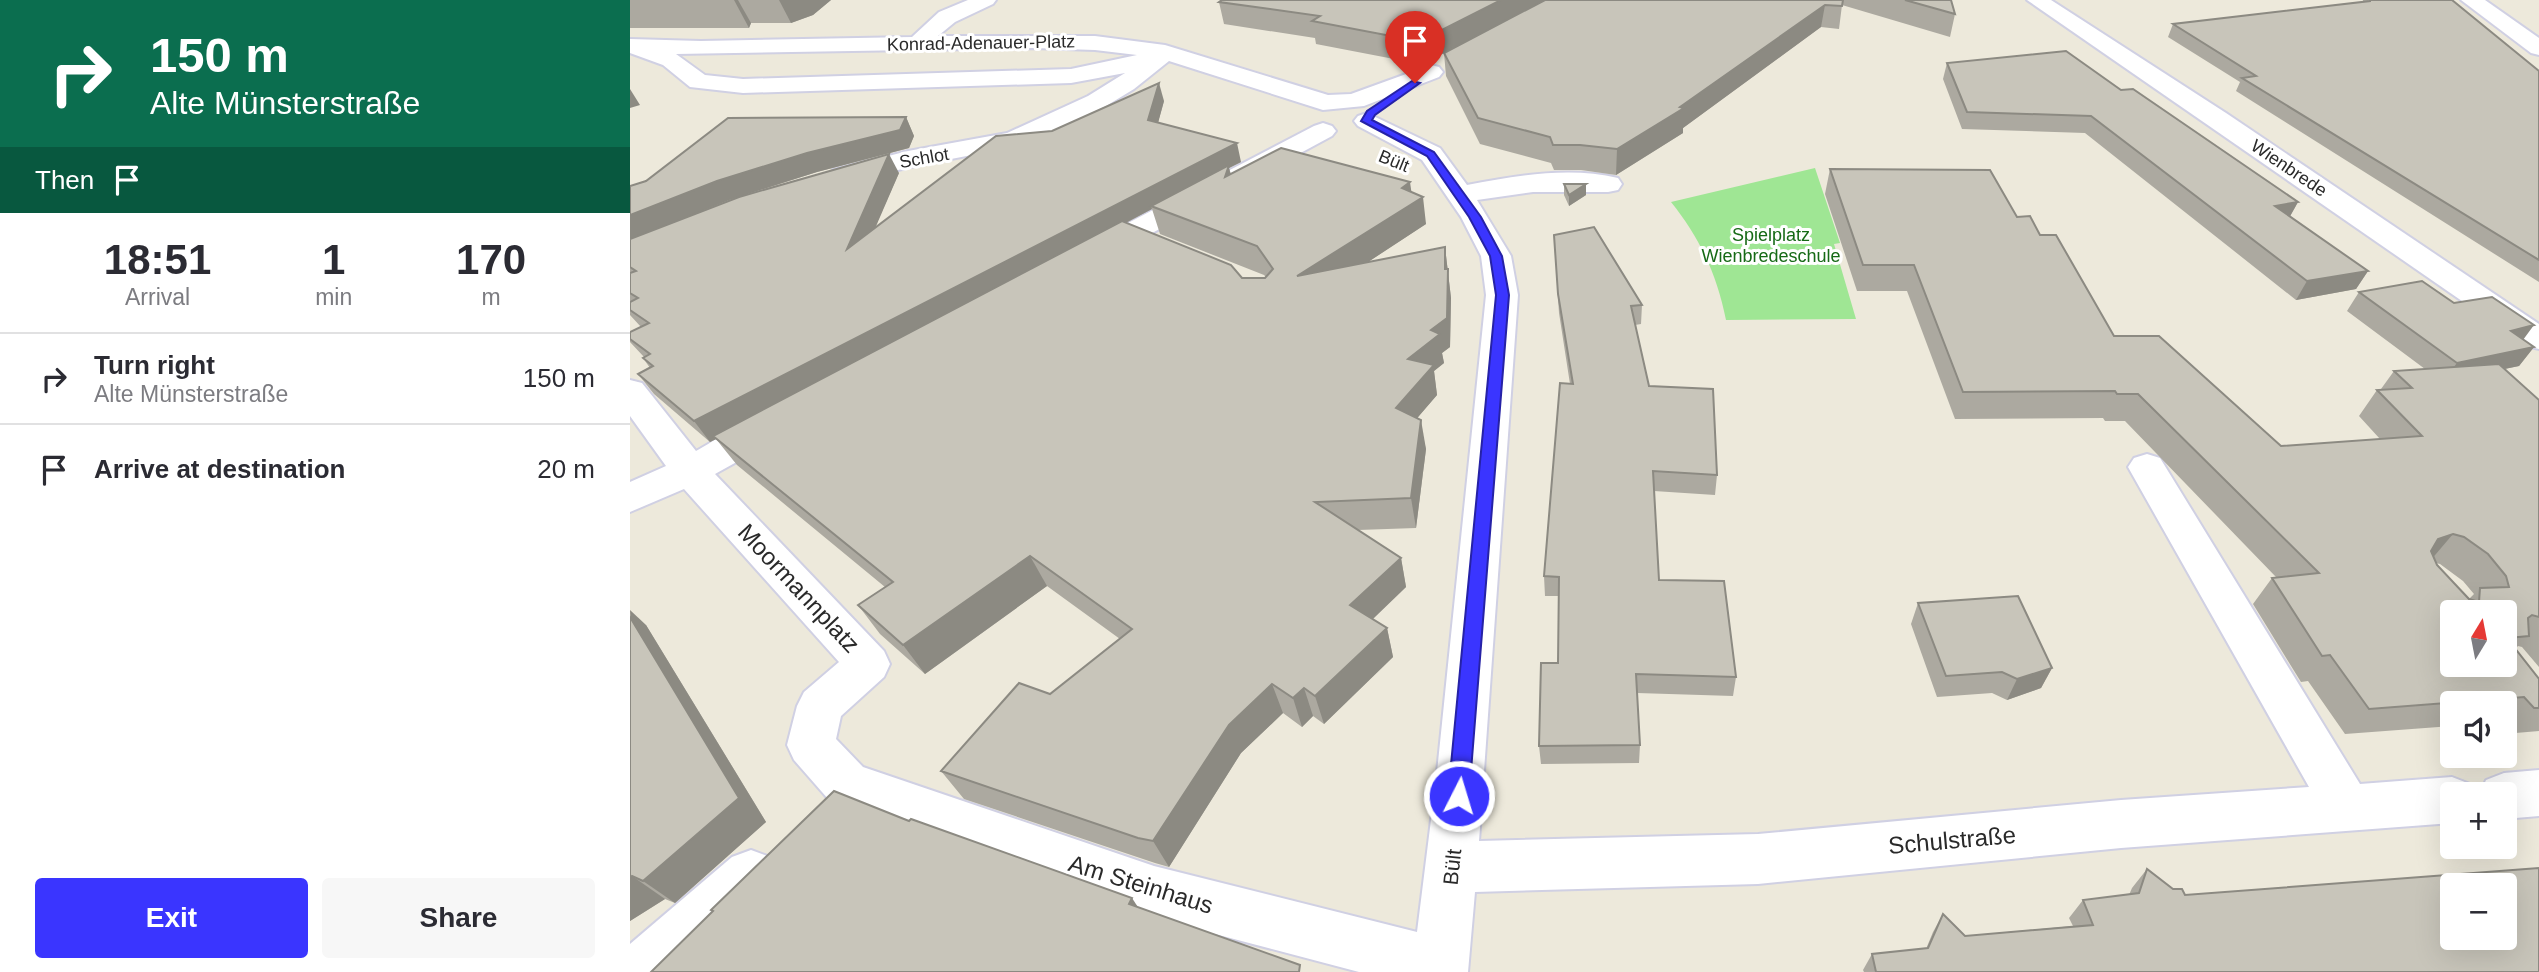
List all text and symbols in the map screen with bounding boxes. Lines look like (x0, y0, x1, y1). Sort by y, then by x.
pin (1385, 11, 1445, 83)
icon: arrive (1396, 22, 1434, 60)
icon: right (35, 28, 126, 119)
text: 150 m (150, 28, 289, 82)
street label: Konrad-Adenauer-Platz (887, 31, 1075, 55)
text: Alte Münsterstraße (150, 85, 420, 121)
street label: Wienbrede (2247, 135, 2331, 201)
street label: Schlot (898, 144, 950, 172)
street label: Bült (1376, 146, 1412, 176)
icon: arrive (108, 161, 146, 199)
text: Then (35, 165, 94, 195)
park label: Spielplatz Wienbredeschule (1701, 225, 1841, 266)
text: 18:51 (104, 236, 211, 283)
text: 1 (322, 236, 345, 283)
text: 170 (456, 236, 526, 283)
text: Arrival (125, 284, 190, 310)
text: min (315, 284, 352, 310)
text: m (482, 284, 501, 310)
text: Turn right (94, 350, 215, 380)
icon: right (35, 360, 73, 398)
text: 150 m (523, 363, 595, 393)
text: Alte Münsterstraße (94, 381, 288, 407)
icon: arrive (35, 451, 73, 489)
text: Arrive at destination (94, 454, 345, 484)
text: 20 m (537, 454, 595, 484)
street label: Moormannplatz (733, 518, 865, 658)
north arrow (2440, 600, 2516, 677)
map controls (2440, 600, 2517, 950)
button: sound (2440, 691, 2517, 768)
position arrow (1422, 759, 1496, 833)
button: + (2440, 782, 2517, 859)
street label: Schulstraße (1887, 821, 2017, 859)
street label: Bült (1439, 848, 1465, 886)
street label: Am Steinhaus (1066, 849, 1216, 919)
button: − (2440, 873, 2517, 950)
button: Exit (35, 878, 308, 958)
button: Share (322, 878, 595, 958)

